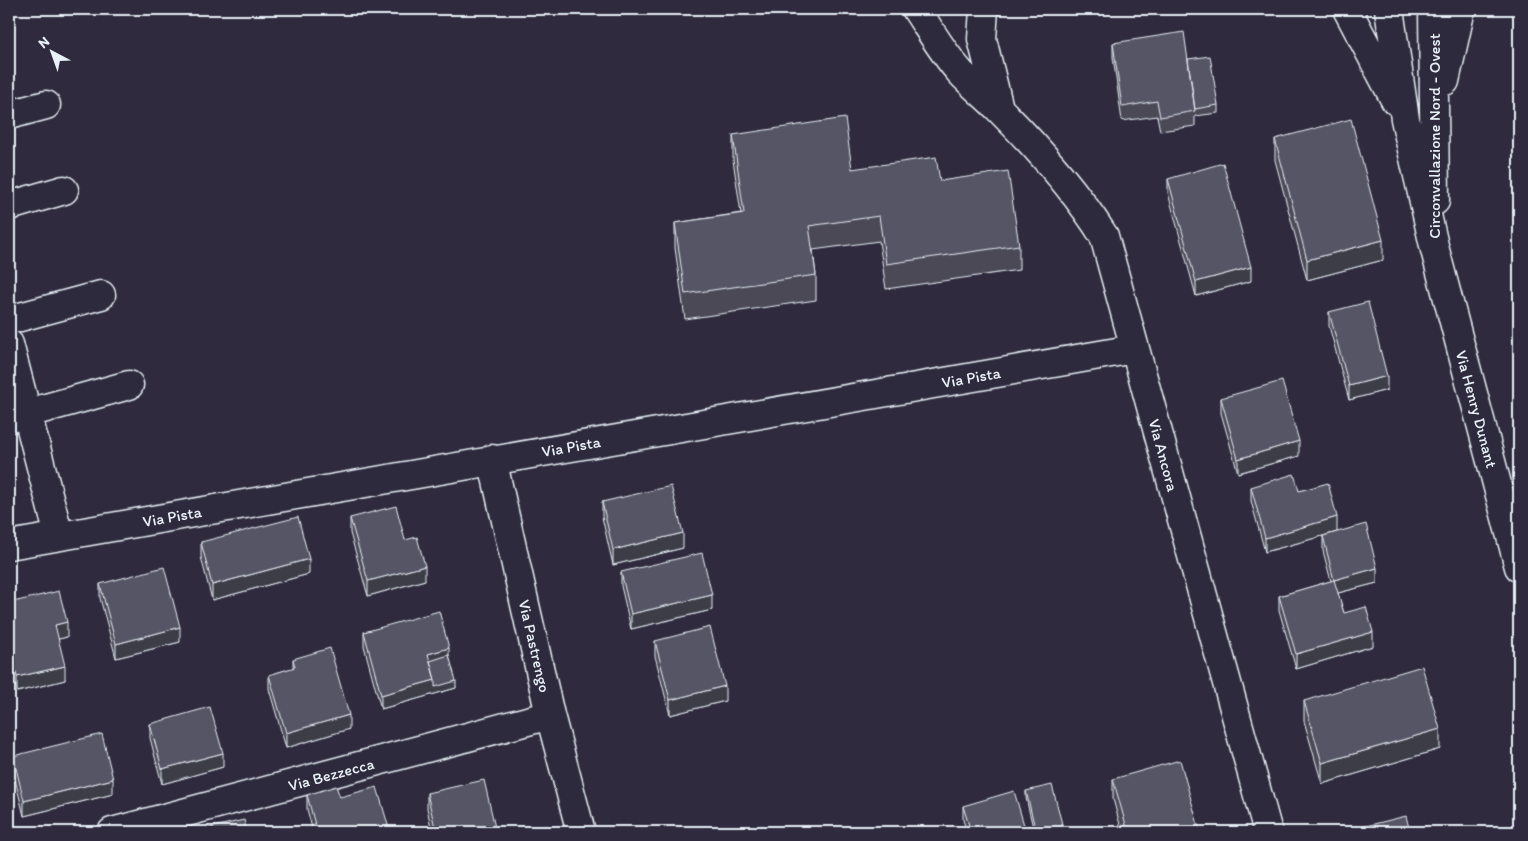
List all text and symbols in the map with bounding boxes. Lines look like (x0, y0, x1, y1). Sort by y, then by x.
north arrow (28, 28, 78, 78)
text: N (35, 33, 53, 52)
street label: Circonvallazione Nord - Ovest (1425, 33, 1444, 239)
street label: Via Henry Dunant (1452, 348, 1501, 470)
street label: Via Pista (940, 363, 1003, 392)
street label: Via Ancora (1145, 417, 1182, 494)
street label: Via Pista (540, 432, 603, 461)
street label: Via Pista (141, 502, 204, 531)
street label: Via Pastrengo (515, 598, 554, 694)
street label: Via Bezzecca (286, 754, 376, 795)

